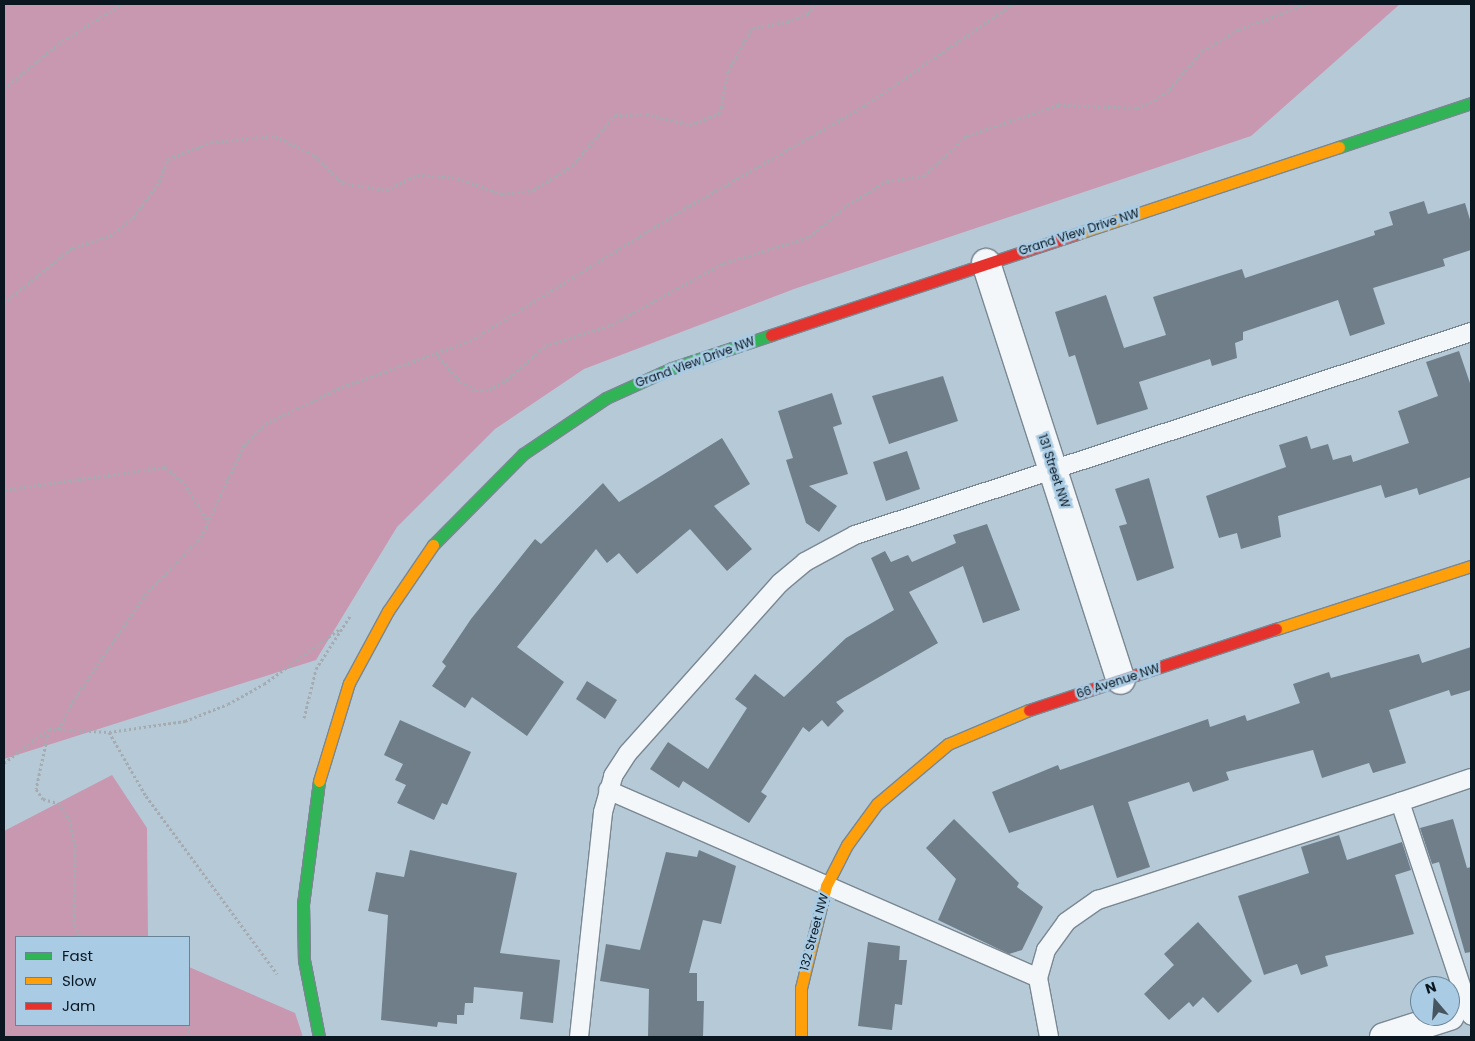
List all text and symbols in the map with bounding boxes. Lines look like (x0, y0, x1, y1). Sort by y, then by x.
street label: Grand View Drive NW (1017, 206, 1141, 258)
street label: Grand View Drive NW (633, 334, 757, 390)
street label: 131 Street NW (1035, 432, 1073, 510)
street label: 66 Avenue NW (1074, 661, 1162, 701)
street label: 132 Street NW (797, 892, 831, 972)
legend (15, 936, 190, 1026)
text: Fast (62, 945, 93, 966)
text: Slow (62, 970, 96, 991)
north arrow (1410, 976, 1460, 1026)
text: N (1423, 977, 1439, 999)
text: Jam (62, 995, 96, 1016)

